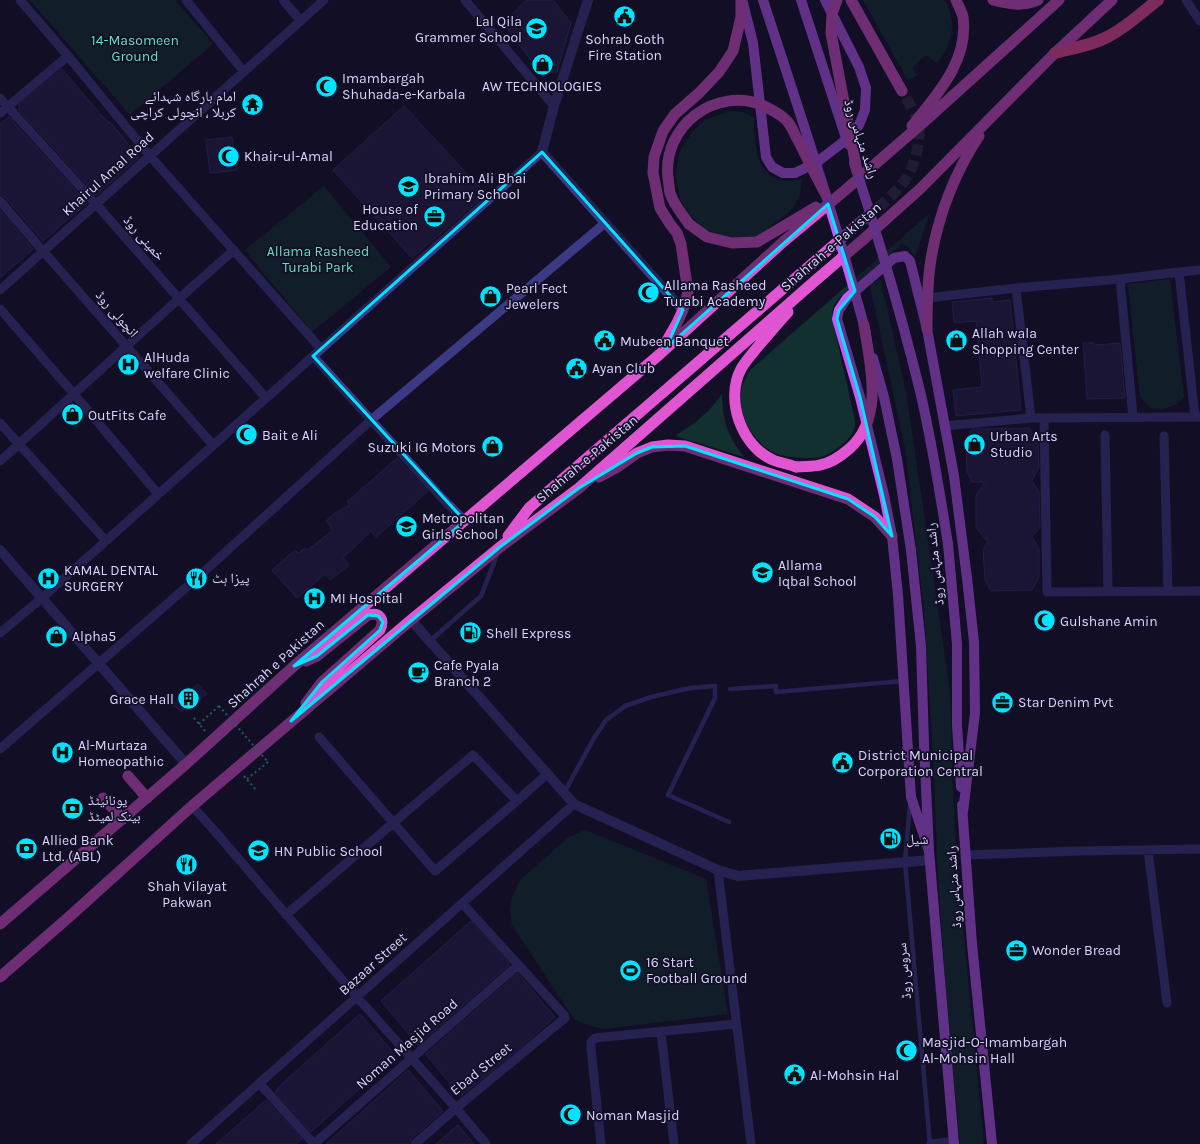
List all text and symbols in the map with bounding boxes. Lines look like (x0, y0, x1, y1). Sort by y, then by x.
public building icon: Sohrab Goth Fire Station (612, 4, 638, 30)
place label: Lal Qila Grammer School (415, 13, 522, 46)
school or university icon: Lal Qila Grammer School (524, 16, 550, 42)
place label: Sohrab Goth Fire Station (585, 31, 665, 64)
park label: 14-Masomeen Ground (91, 32, 179, 65)
shop icon: AW TECHNOLOGIES (529, 51, 555, 77)
place label: Imambargah Shuhada-e-Karbala (342, 70, 465, 103)
mosque icon: Imambargah Shuhada-e-Karbala (314, 73, 340, 99)
place label: AW TECHNOLOGIES (482, 78, 602, 95)
place label: امام بارگاہ شہدائے کربلا ، انچولی کراچی (130, 88, 236, 121)
temple icon: امام بارگاہ شہدائے کربلا ، انچولی کراچی (239, 91, 265, 117)
street label: راشد منہاس روڈ (840, 97, 882, 181)
street label: Khairul Amal Road (58, 128, 158, 220)
mosque icon: Khair-ul-Amal (216, 143, 242, 169)
place label: Khair-ul-Amal (244, 148, 333, 165)
place label: Ibrahim Ali Bhai Primary School (424, 170, 527, 203)
school or university icon: Ibrahim Ali Bhai Primary School (396, 173, 422, 199)
street label: Shahrah-e-Pakistan (777, 199, 885, 295)
place label: House of Education (353, 201, 418, 234)
office icon: House of Education (421, 204, 447, 230)
street label: خمینی روڈ (120, 212, 168, 264)
park label: Allama Rasheed Turabi Park (267, 243, 369, 276)
place label: Allama Rasheed Turabi Academy (664, 277, 766, 310)
place label: Pearl Fect Jewelers (506, 280, 568, 313)
mosque icon: Allama Rasheed Turabi Academy (635, 280, 661, 306)
shop icon: Pearl Fect Jewelers (478, 283, 504, 309)
street label: انچولی روڈ (92, 287, 142, 341)
place label: Allah wala Shopping Center (972, 325, 1079, 358)
public building icon: Mubeen Banquet (592, 328, 618, 354)
shop icon: Allah wala Shopping Center (944, 328, 970, 354)
place label: Mubeen Banquet (620, 333, 729, 350)
place label: AlHuda welfare Clinic (144, 349, 230, 382)
hospital icon: AlHuda welfare Clinic (116, 352, 142, 378)
public building icon: Ayan Club (563, 355, 589, 381)
place label: Ayan Club (592, 360, 655, 377)
shop icon: OutFits Cafe (59, 402, 85, 428)
place label: OutFits Cafe (88, 407, 167, 424)
street label: Shahrah-e-Pakistan (533, 412, 641, 506)
mosque icon: Bait e Ali (233, 422, 259, 448)
place label: Bait e Ali (262, 427, 318, 444)
place label: Urban Arts Studio (990, 428, 1058, 461)
shop icon: Urban Arts Studio (962, 431, 988, 457)
shop icon: Suzuki IG Motors (479, 434, 505, 460)
place label: Suzuki IG Motors (367, 439, 476, 456)
place label: Metropolitan Girls School (422, 510, 504, 543)
school or university icon: Metropolitan Girls School (393, 513, 419, 539)
street label: راشد منہاس روڈ (922, 522, 948, 606)
place label: Allama Iqbal School (778, 557, 857, 590)
school or university icon: Allama Iqbal School (750, 560, 776, 586)
place label: KAMAL DENTAL SURGERY (64, 562, 158, 595)
hospital icon: KAMAL DENTAL SURGERY (35, 565, 61, 591)
restaurant icon: پیزا ہٹ (184, 565, 210, 591)
place label: پیزا ہٹ (212, 570, 250, 587)
hospital icon: MI Hospital (301, 585, 327, 611)
place label: MI Hospital (330, 590, 403, 607)
mosque icon: Gulshane Amin (1032, 608, 1058, 634)
place label: Gulshane Amin (1060, 613, 1158, 630)
street label: Shahrah e Pakistan (224, 616, 328, 712)
fuel station icon: Shell Express (458, 620, 484, 646)
shop icon: Alpha5 (44, 623, 70, 649)
place label: Shell Express (486, 625, 571, 642)
place label: Alpha5 (72, 628, 116, 645)
place label: Cafe Pyala Branch 2 (434, 657, 499, 690)
cafe icon: Cafe Pyala Branch 2 (405, 660, 431, 686)
building icon: Grace Hall (176, 686, 202, 712)
office icon: Star Denim Pvt (989, 689, 1015, 715)
place label: Grace Hall (110, 691, 174, 708)
place label: Star Denim Pvt (1018, 694, 1113, 711)
place label: Al-Murtaza Homeopathic (78, 737, 164, 770)
hospital icon: Al-Murtaza Homeopathic (50, 740, 76, 766)
place label: District Municipal Corporation Central (858, 747, 983, 780)
public building icon: District Municipal Corporation Central (829, 750, 855, 776)
place label: یونائیٹڈ بینک لمیٹڈ (88, 792, 141, 825)
bank icon: یونائیٹڈ بینک لمیٹڈ (59, 795, 85, 821)
fuel station icon: شیل (877, 826, 903, 852)
place label: شیل (906, 831, 929, 848)
place label: Allied Bank Ltd. (ABL) (42, 832, 114, 865)
bank icon: Allied Bank Ltd. (ABL) (14, 835, 40, 861)
school or university icon: HN Public School (245, 838, 271, 864)
place label: HN Public School (274, 843, 383, 860)
street label: راشد منہاس روڈ (943, 845, 965, 929)
restaurant icon: Shah Vilayat Pakwan (174, 851, 200, 877)
place label: Shah Vilayat Pakwan (147, 878, 227, 911)
street label: Bazaar Street (336, 929, 410, 999)
office icon: Wonder Bread (1004, 937, 1030, 963)
street label: سروس روڈ (893, 942, 915, 1000)
place label: Wonder Bread (1032, 942, 1121, 959)
place label: 16 Start Football Ground (646, 954, 748, 987)
sports icon: 16 Start Football Ground (618, 957, 644, 983)
street label: Noman Masjid Road (353, 995, 461, 1093)
place label: Masjid-O-Imambargah Al-Mohsin Hall (922, 1034, 1067, 1067)
mosque icon: Masjid-O-Imambargah Al-Mohsin Hall (894, 1037, 920, 1063)
street label: Ebad Street (447, 1039, 515, 1099)
public building icon: Al-Mohsin Hal (782, 1062, 808, 1088)
place label: Al-Mohsin Hal (810, 1067, 899, 1084)
mosque icon: Noman Masjid (557, 1102, 583, 1128)
place label: Noman Masjid (586, 1107, 680, 1124)

